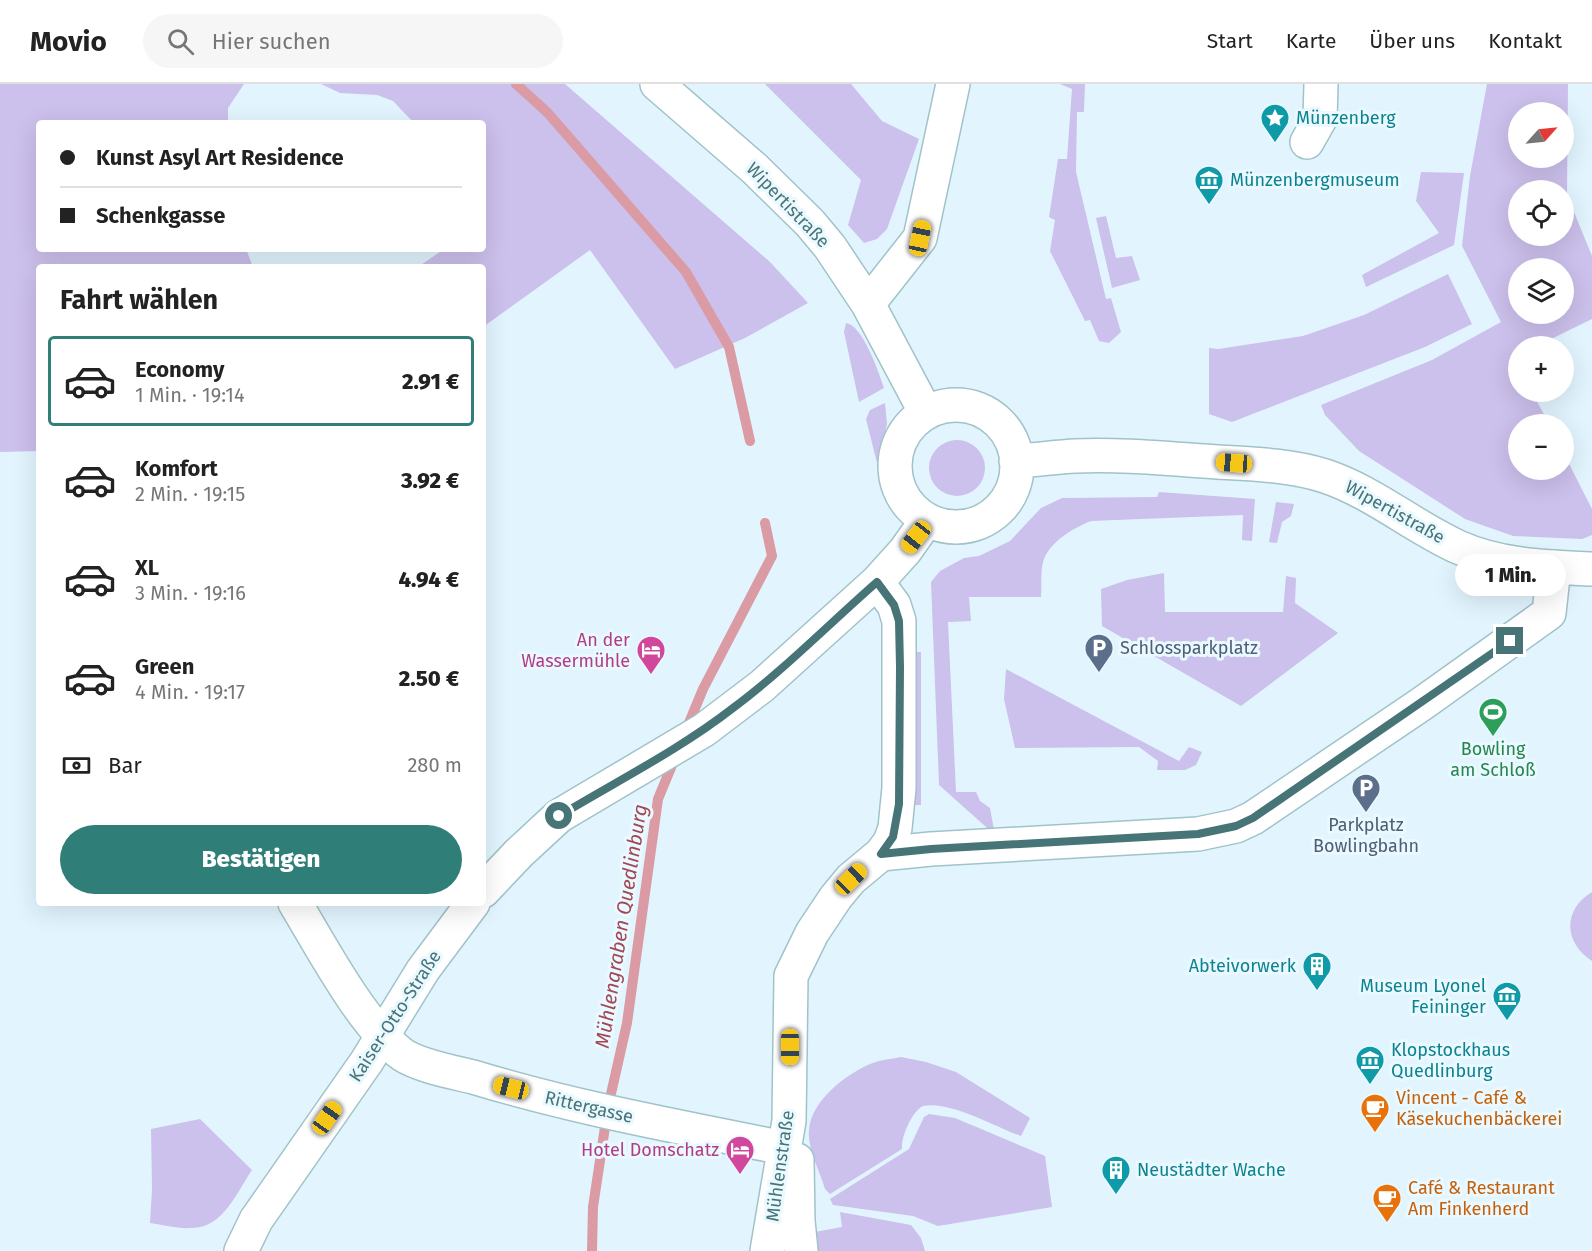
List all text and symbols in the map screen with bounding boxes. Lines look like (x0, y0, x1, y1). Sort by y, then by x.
search box (143, 14, 563, 68)
text: Movio (30, 25, 107, 58)
icon: search (164, 25, 197, 58)
text: Hier suchen (212, 28, 331, 55)
text: Start (1207, 28, 1253, 54)
text: Karte (1286, 28, 1336, 54)
text: Über uns (1369, 28, 1455, 54)
text: Kontakt (1488, 28, 1562, 54)
place icon: Münzenberg (1259, 102, 1291, 144)
north arrow (1508, 102, 1574, 168)
map controls (1508, 102, 1574, 480)
place label: Münzenberg (1296, 107, 1396, 129)
text: Kunst Asyl Art Residence (96, 144, 344, 171)
street label: Wipertistraße (742, 158, 834, 252)
museum icon: Münzenbergmuseum (1193, 164, 1225, 206)
place label: Münzenbergmuseum (1230, 169, 1400, 191)
button: locate (1508, 180, 1574, 246)
text: Schenkgasse (96, 202, 225, 229)
car (907, 219, 933, 257)
button: layers (1508, 258, 1574, 324)
text: Fahrt wählen (60, 284, 218, 316)
button: + (1508, 336, 1574, 402)
icon: car (63, 354, 117, 408)
text: Economy (135, 356, 224, 383)
text: 2.91 € (402, 368, 459, 395)
text: 1 Min. · 19:14 (135, 383, 245, 407)
button: − (1508, 414, 1574, 480)
icon: car (63, 453, 117, 507)
car (1215, 453, 1253, 473)
text: Komfort (135, 455, 218, 482)
text: 3.92 € (401, 467, 459, 494)
street label: Wipertistraße (1341, 476, 1449, 548)
text: 2 Min. · 19:15 (135, 482, 245, 506)
car (898, 517, 934, 557)
icon: car (63, 552, 117, 606)
text: XL (135, 554, 159, 581)
callout: 1 Min. (1454, 554, 1565, 596)
text: 1 Min. (1485, 563, 1536, 587)
text: 4.94 € (398, 566, 459, 593)
text: 3 Min. · 19:16 (135, 581, 246, 605)
route end (1496, 627, 1523, 654)
place label: An der Wassermühle (521, 629, 630, 672)
parking icon: Schlossparkplatz (1083, 632, 1115, 674)
hotel icon: An der Wassermühle (635, 634, 667, 676)
place label: Schlossparkplatz (1120, 637, 1258, 659)
icon: car (63, 651, 117, 705)
text: Green (135, 653, 194, 680)
text: 2.50 € (399, 665, 459, 692)
text: 4 Min. · 19:17 (135, 680, 245, 704)
sports icon: Bowling am Schloß (1477, 696, 1509, 738)
place label: Bowling am Schloß (1450, 738, 1536, 781)
icon: cash (60, 749, 93, 782)
text: Bar (108, 752, 142, 779)
text: 280 m (407, 753, 462, 777)
parking icon: Parkplatz Bowlingbahn (1350, 772, 1382, 814)
route start (545, 802, 572, 829)
water label: Mühlengraben Quedlinburg (590, 802, 652, 1050)
place label: Parkplatz Bowlingbahn (1313, 814, 1419, 857)
button: Bestätigen (60, 825, 462, 894)
car (832, 860, 870, 898)
street label: Kaiser-Otto-Straße (344, 946, 446, 1086)
building icon: Abteivorwerk (1301, 950, 1333, 992)
place label: Abteivorwerk (1189, 955, 1297, 977)
place label: Museum Lyonel Feininger (1360, 975, 1486, 1018)
museum icon: Museum Lyonel Feininger (1491, 980, 1523, 1022)
car (781, 1029, 799, 1065)
place label: Klopstockhaus Quedlinburg (1391, 1039, 1510, 1082)
museum icon: Klopstockhaus Quedlinburg (1354, 1044, 1386, 1086)
car (491, 1075, 531, 1101)
street label: Rittergasse (543, 1086, 635, 1128)
place label: Vincent - Café & Käsekuchenbäckerei (1396, 1087, 1562, 1130)
cafe icon: Vincent - Café & Käsekuchenbäckerei (1359, 1092, 1391, 1134)
car (309, 1098, 345, 1138)
street label: Mühlenstraße (761, 1109, 799, 1223)
hotel icon: Hotel Domschatz (724, 1134, 756, 1176)
place label: Hotel Domschatz (581, 1139, 719, 1161)
building icon: Neustädter Wache (1100, 1154, 1132, 1196)
place label: Neustädter Wache (1137, 1159, 1286, 1181)
place label: Café & Restaurant Am Finkenherd (1408, 1177, 1555, 1220)
cafe icon: Café & Restaurant Am Finkenherd (1371, 1182, 1403, 1224)

